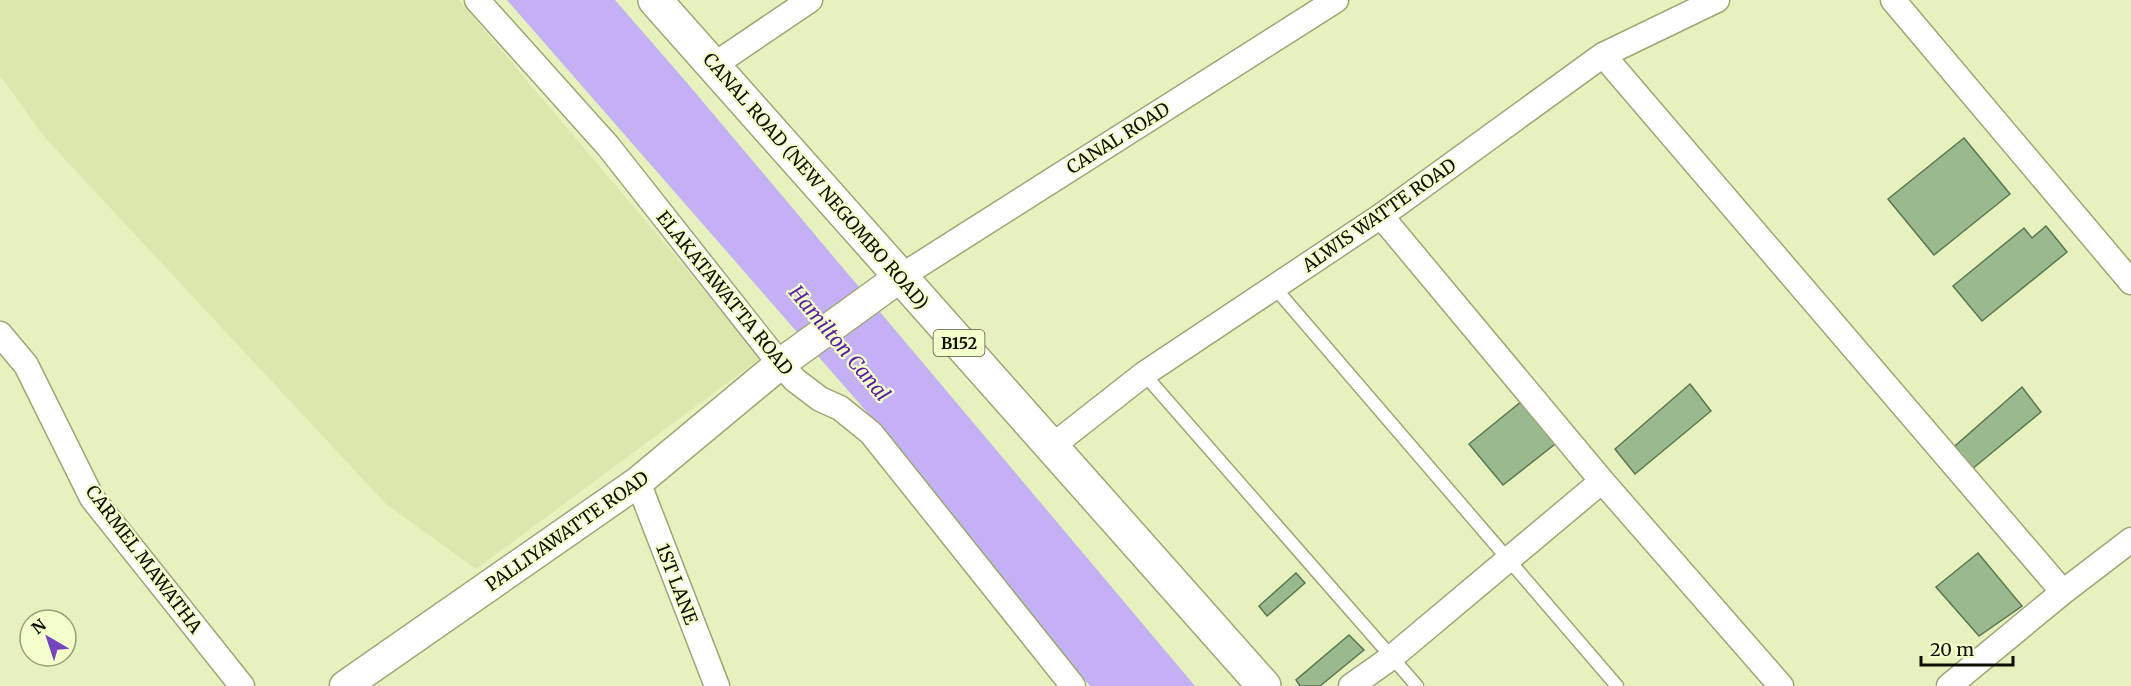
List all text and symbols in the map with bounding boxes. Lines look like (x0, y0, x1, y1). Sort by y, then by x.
street label: CANAL ROAD (NEW NEGOMBO ROAD) (698, 48, 934, 314)
street label: CANAL ROAD (1062, 97, 1174, 179)
street label: ALWIS WATTE ROAD (1297, 153, 1460, 277)
street label: ELAKATAWATTA ROAD (652, 206, 798, 380)
water label: Hamilton Canal (784, 279, 896, 406)
road number: B152 (934, 330, 984, 356)
street label: PALLIYAWATTE ROAD (481, 466, 653, 596)
street label: CARMEL MAWATHA (81, 480, 207, 638)
street label: 1ST LANE (651, 540, 703, 628)
north arrow (18, 608, 78, 668)
text: N (27, 614, 50, 638)
scale bar (1921, 629, 2012, 667)
text: 20 m (1930, 638, 1974, 661)

